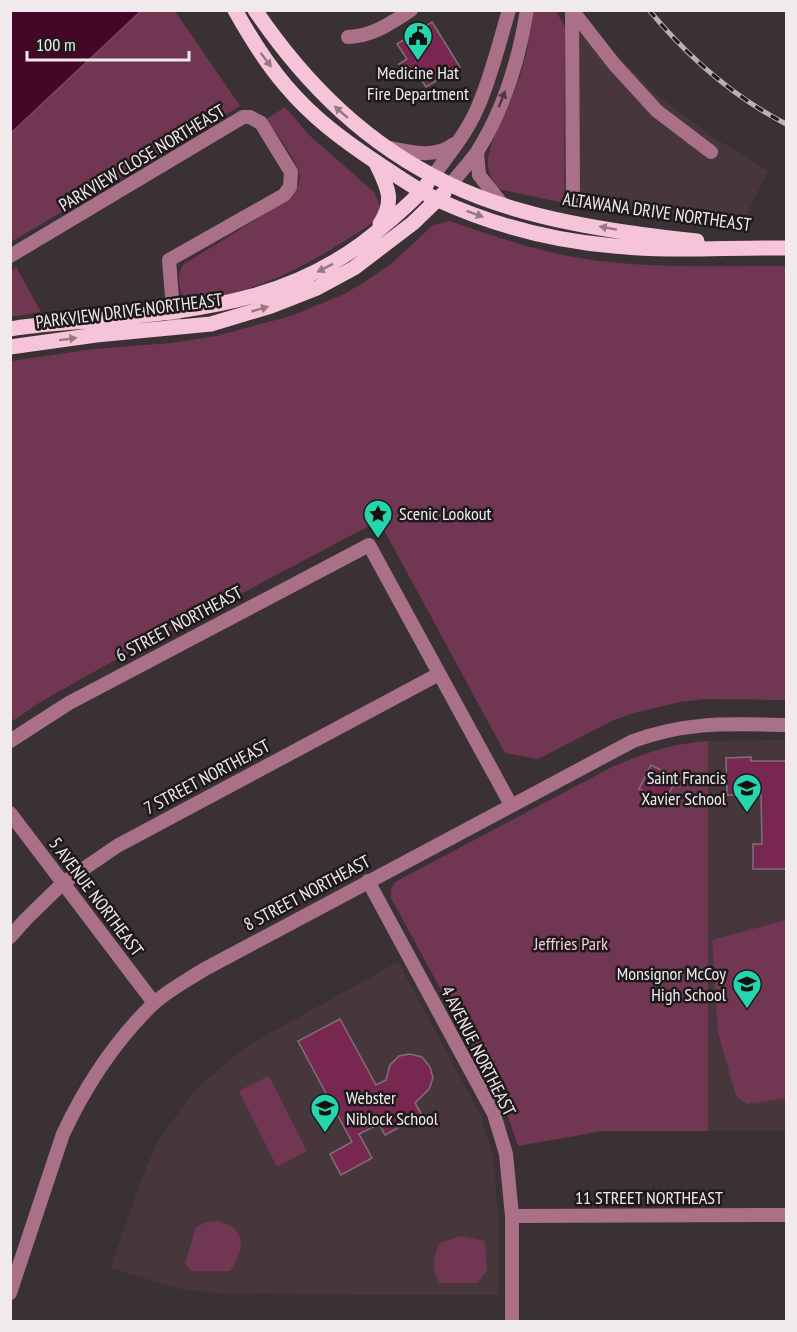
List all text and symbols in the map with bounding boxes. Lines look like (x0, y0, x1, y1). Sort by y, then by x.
public building icon: Medicine Hat Fire Department (402, 20, 434, 62)
scale bar (27, 24, 189, 62)
text: 100 m (36, 33, 76, 56)
one-way arrow (260, 52, 273, 68)
place label: Medicine Hat Fire Department (367, 61, 469, 105)
one-way arrow (498, 90, 507, 108)
street label: PARKVIEW CLOSE NORTHEAST (55, 99, 229, 216)
one-way arrow (334, 106, 349, 119)
street label: ALTAWANA DRIVE NORTHEAST (561, 187, 753, 236)
one-way arrow (467, 209, 485, 219)
one-way arrow (599, 223, 618, 232)
one-way arrow (316, 263, 333, 273)
street label: PARKVIEW DRIVE NORTHEAST (34, 288, 224, 333)
one-way arrow (251, 304, 269, 313)
one-way arrow (59, 334, 78, 344)
place icon: Scenic Lookout (362, 498, 394, 540)
place label: Scenic Lookout (399, 502, 492, 525)
street label: 6 STREET NORTHEAST (112, 581, 246, 667)
street label: 7 STREET NORTHEAST (140, 734, 274, 819)
place label: Saint Francis Xavier School (641, 766, 727, 810)
school or university icon: Saint Francis Xavier School (731, 772, 763, 814)
street label: 5 AVENUE NORTHEAST (44, 833, 149, 961)
street label: 8 STREET NORTHEAST (240, 850, 374, 936)
park label: Jeffries Park (533, 932, 608, 955)
place label: Monsignor McCoy High School (617, 962, 727, 1006)
school or university icon: Monsignor McCoy High School (731, 968, 763, 1010)
street label: 4 AVENUE NORTHEAST (436, 982, 521, 1120)
place label: Webster Niblock School (346, 1086, 439, 1130)
school or university icon: Webster Niblock School (309, 1092, 341, 1134)
street label: 11 STREET NORTHEAST (575, 1186, 723, 1209)

